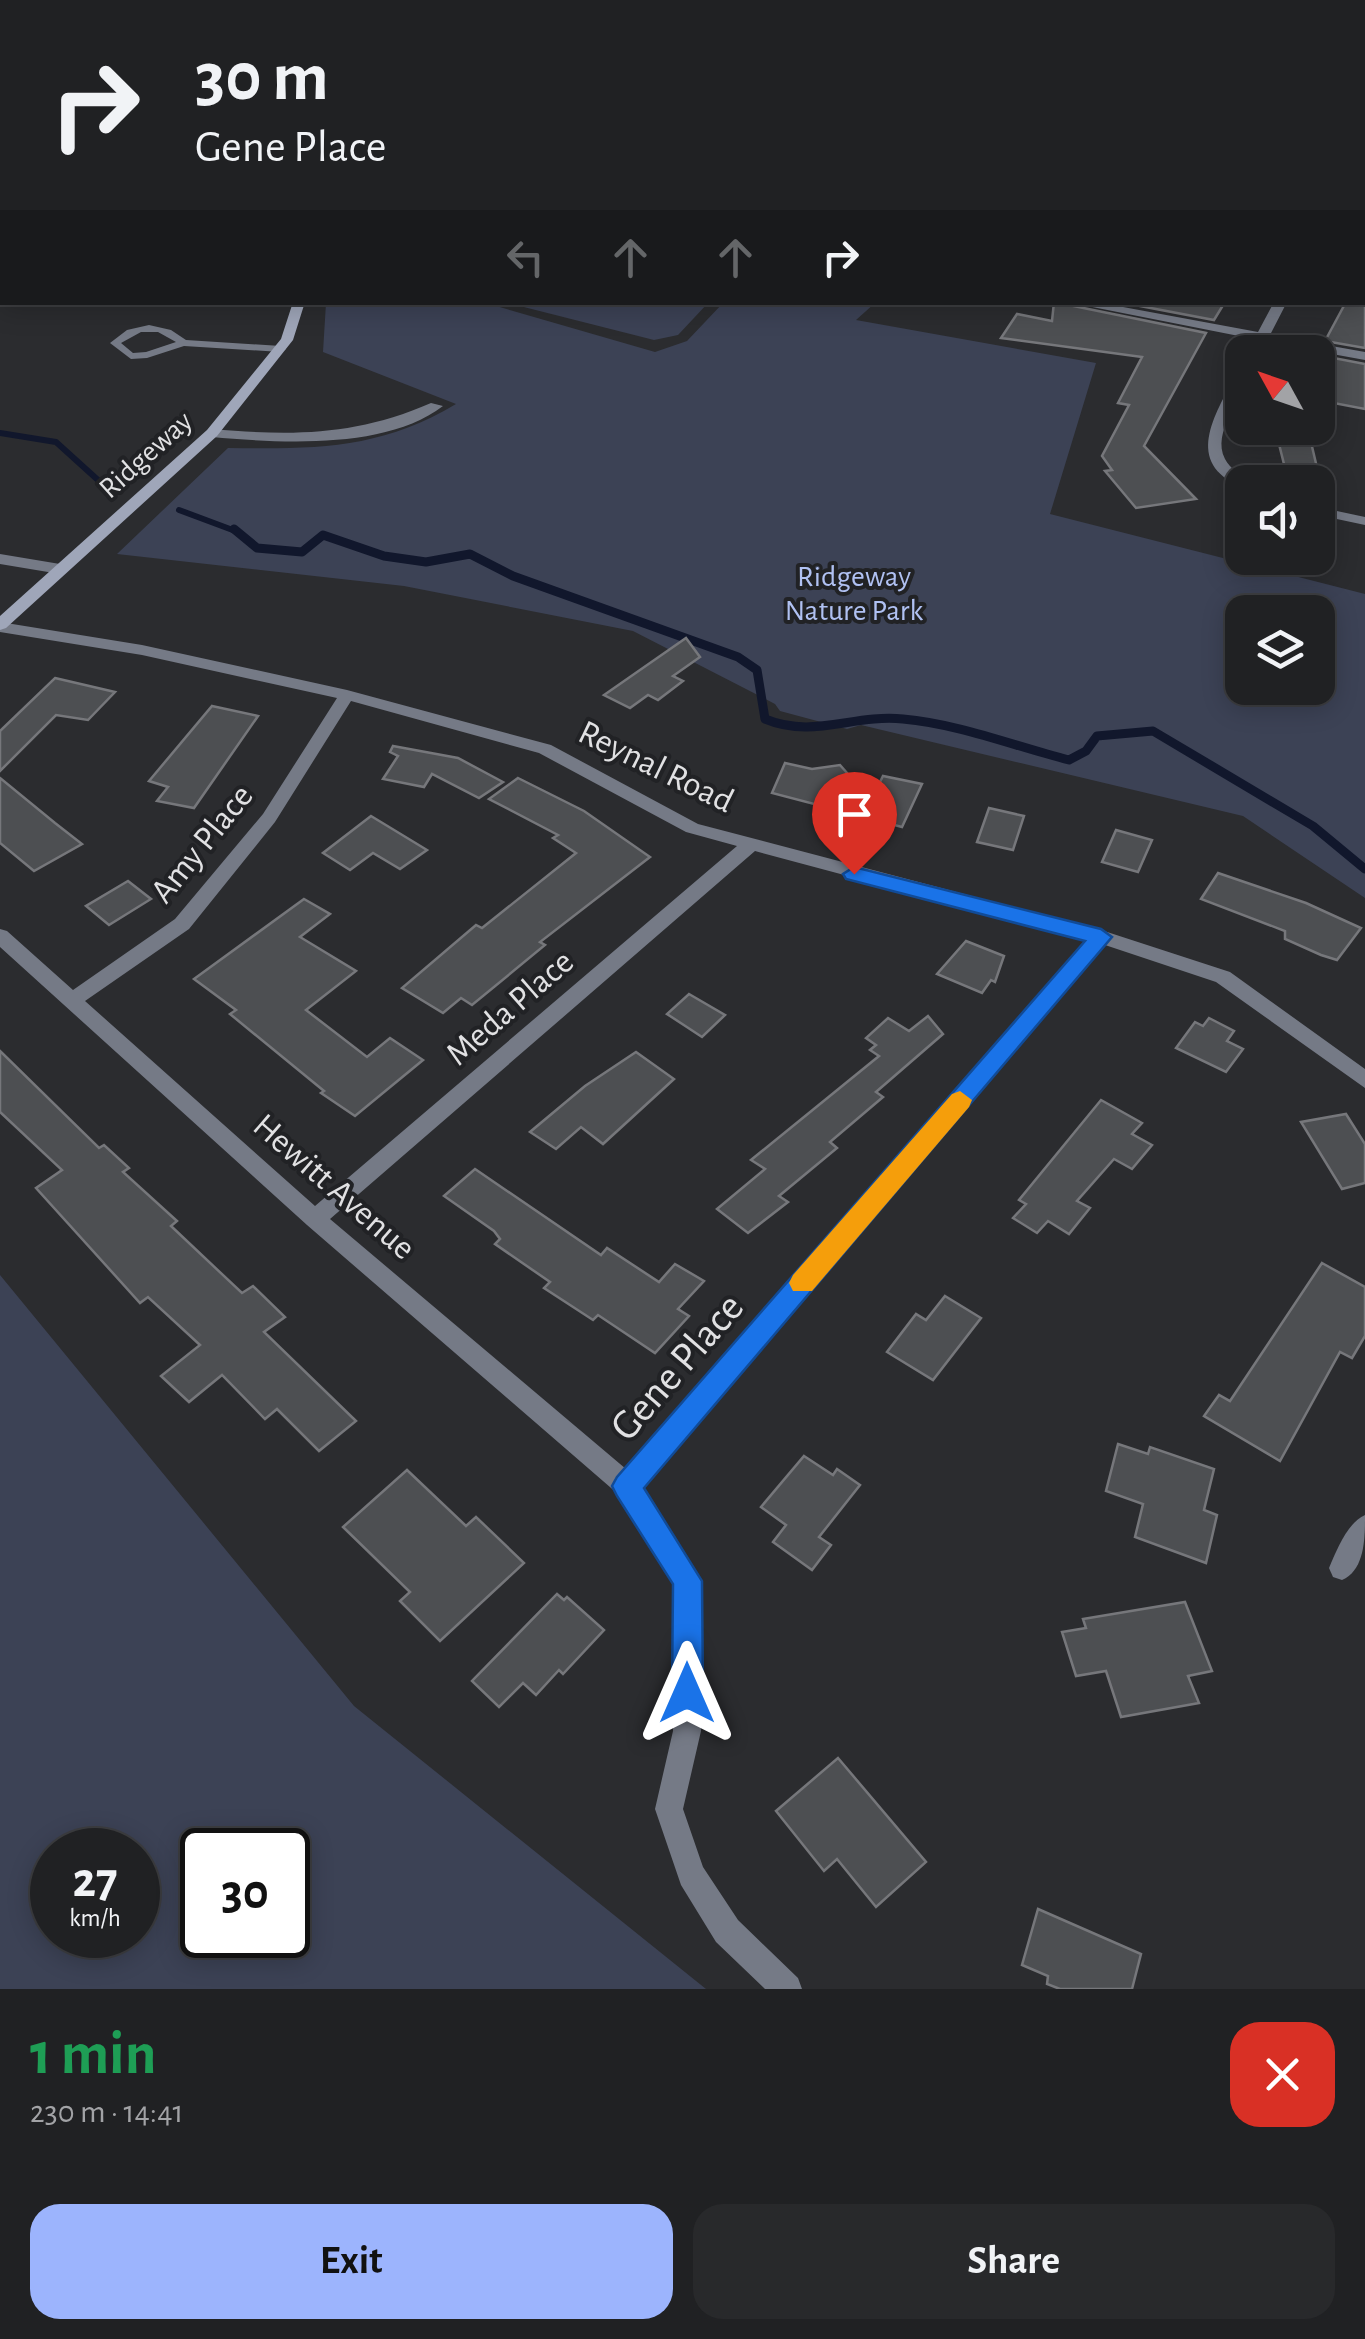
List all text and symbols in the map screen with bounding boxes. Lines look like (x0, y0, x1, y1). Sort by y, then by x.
icon: right (30, 40, 160, 170)
text: 30 m (195, 43, 329, 113)
text: Gene Place (195, 125, 387, 170)
icon: left (498, 230, 553, 285)
icon: ahead (603, 230, 658, 285)
icon: ahead (708, 230, 763, 285)
icon: right (813, 230, 868, 285)
north arrow (1225, 335, 1335, 445)
map controls (1225, 335, 1335, 705)
street label: Ridgeway (94, 406, 198, 504)
button: sound (1225, 465, 1335, 575)
park label: Ridgeway Nature Park (785, 562, 924, 626)
button: layers (1225, 595, 1335, 705)
street label: Reynal Road (573, 715, 739, 819)
pin (812, 772, 897, 875)
street label: Amy Place (144, 778, 260, 910)
icon: arrive (827, 787, 882, 842)
street label: Meda Place (440, 944, 580, 1072)
street label: Hewitt Avenue (246, 1108, 422, 1266)
street label: Gene Place (603, 1286, 751, 1448)
position arrow (635, 1641, 739, 1745)
speed limit sign: 30 (180, 1828, 310, 1958)
text: 27 (72, 1856, 118, 1906)
text: km/h (69, 1906, 121, 1931)
button: close (1230, 2022, 1335, 2127)
text: 1 min (30, 2025, 156, 2085)
text: 230 m · 14:41 (30, 2096, 184, 2128)
button: Exit (30, 2204, 673, 2319)
button: Share (693, 2204, 1335, 2319)

